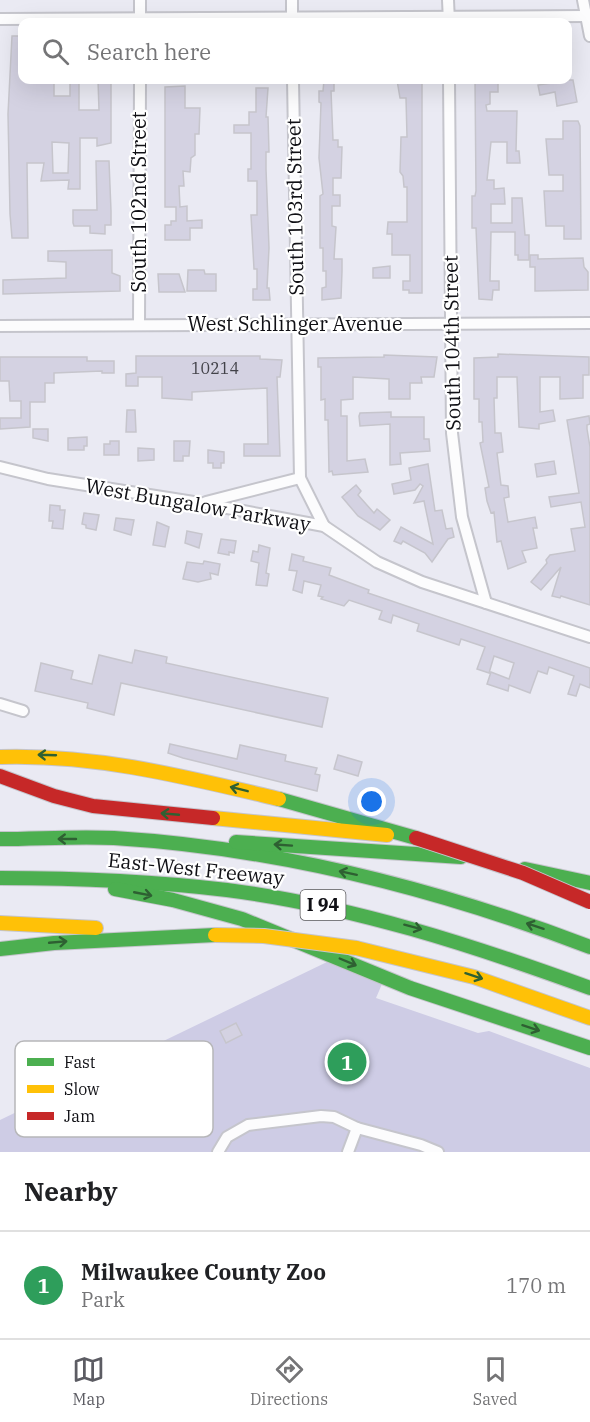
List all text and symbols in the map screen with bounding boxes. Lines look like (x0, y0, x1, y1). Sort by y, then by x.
search box (18, 18, 572, 84)
icon: search (39, 35, 72, 68)
text: Search here (87, 37, 211, 66)
street label: South 102nd Street (125, 111, 152, 293)
street label: South 103rd Street (279, 118, 310, 296)
street label: South 104th Street (436, 255, 467, 431)
street label: West Schlinger Avenue (187, 310, 403, 337)
house number: 10214 (191, 358, 239, 378)
street label: West Bungalow Parkway (83, 471, 313, 538)
one-way arrow (38, 750, 58, 761)
one-way arrow (230, 783, 249, 795)
your location (357, 787, 386, 816)
one-way arrow (161, 808, 181, 819)
one-way arrow (58, 833, 78, 845)
one-way arrow (273, 839, 293, 850)
street label: East-West Freeway (107, 846, 286, 891)
one-way arrow (339, 867, 358, 878)
one-way arrow (133, 889, 152, 900)
road number: I 94 (300, 890, 346, 920)
one-way arrow (526, 919, 545, 930)
one-way arrow (403, 922, 422, 933)
one-way arrow (47, 936, 67, 947)
one-way arrow (338, 957, 356, 968)
one-way arrow (464, 971, 483, 982)
one-way arrow (521, 1023, 540, 1034)
pin: 1 (328, 1040, 366, 1084)
legend (15, 1041, 213, 1137)
text: Fast (64, 1052, 96, 1072)
text: Slow (64, 1079, 100, 1099)
text: Jam (64, 1106, 95, 1126)
text: Nearby (24, 1174, 118, 1208)
text: Milwaukee County Zoo (81, 1257, 326, 1286)
text: 1 (38, 1272, 50, 1299)
text: 170 m (506, 1272, 566, 1299)
text: Park (81, 1286, 125, 1313)
tab: Map (72, 1353, 105, 1409)
tab: Directions (250, 1353, 328, 1409)
tab: Saved (473, 1353, 518, 1409)

